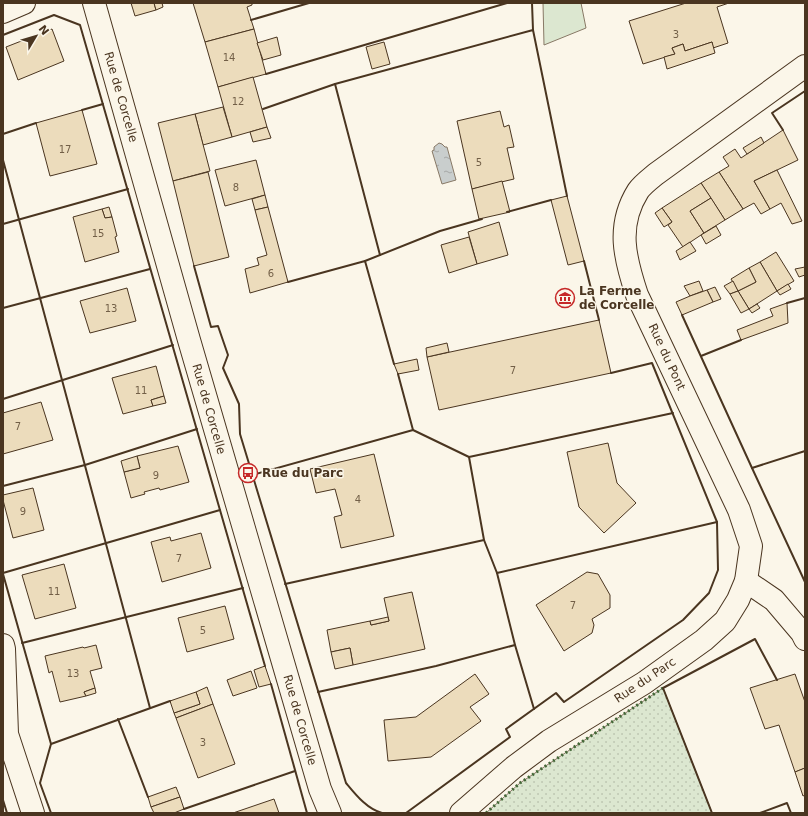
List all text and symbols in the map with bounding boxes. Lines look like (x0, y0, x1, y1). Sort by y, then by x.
north arrow (16, 16, 56, 56)
text: N (36, 23, 51, 38)
house number: 3 (673, 29, 679, 40)
street label: Rue de Corcelle (101, 50, 141, 144)
house number: 14 (223, 52, 235, 63)
house number: 12 (232, 96, 244, 107)
house number: 17 (59, 144, 71, 155)
house number: 5 (476, 157, 482, 168)
house number: 8 (233, 182, 239, 193)
house number: 15 (92, 228, 104, 239)
house number: 6 (268, 268, 274, 279)
place label: La Ferme de Corcelle (579, 284, 655, 312)
museum icon: La Ferme de Corcelle (554, 287, 576, 309)
house number: 13 (105, 303, 117, 314)
street label: Rue du Pont (645, 321, 689, 393)
street label: Rue de Corcelle (189, 362, 229, 456)
house number: 7 (510, 365, 516, 376)
house number: 11 (135, 385, 147, 396)
house number: 7 (15, 421, 21, 432)
bus stop icon: Rue du Parc (237, 462, 259, 484)
place label: Rue du Parc (262, 466, 343, 480)
house number: 9 (153, 470, 159, 481)
house number: 4 (355, 494, 361, 505)
house number: 9 (20, 506, 26, 517)
house number: 7 (176, 553, 182, 564)
house number: 11 (48, 586, 60, 597)
house number: 7 (570, 600, 576, 611)
house number: 5 (200, 625, 206, 636)
street label: Rue du Parc (612, 654, 678, 706)
house number: 13 (67, 668, 79, 679)
street label: Rue de Corcelle (280, 673, 320, 767)
house number: 3 (200, 737, 206, 748)

